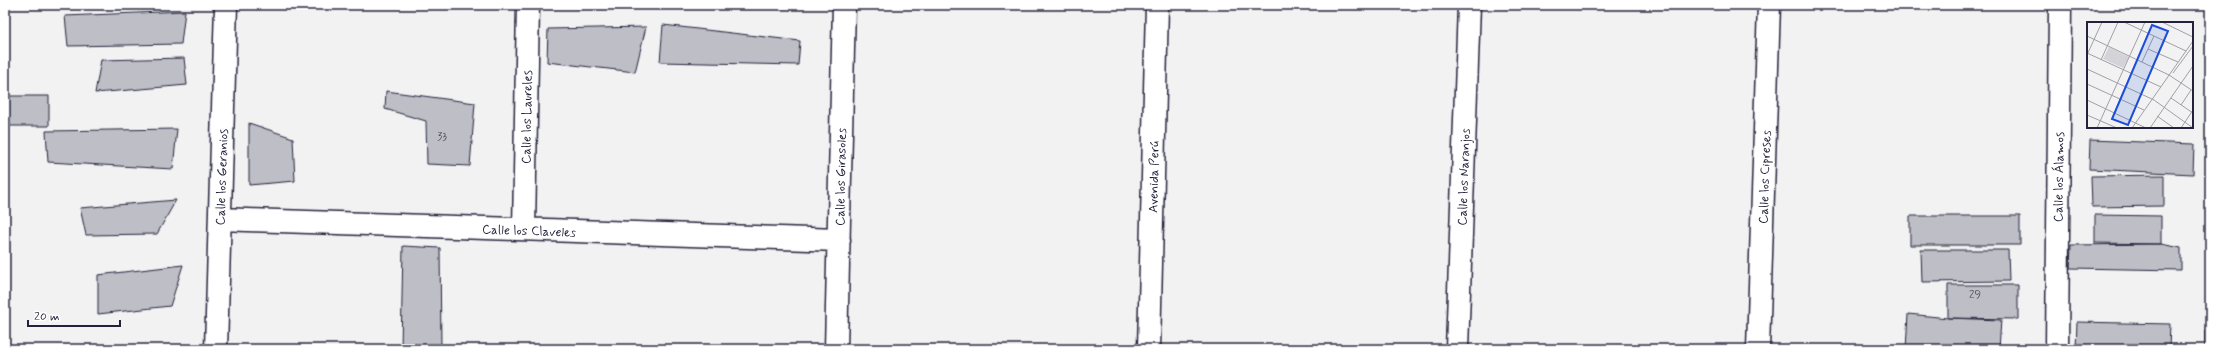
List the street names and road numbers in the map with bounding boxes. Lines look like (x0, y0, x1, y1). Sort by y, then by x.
street label: Calle los Laureles (518, 70, 537, 164)
street label: Calle los Geranios (212, 128, 233, 226)
street label: Calle los Girasoles (832, 128, 851, 226)
street label: Calle los Naranjos (1454, 128, 1475, 226)
street label: Calle los Cipreses (1755, 130, 1776, 224)
street label: Calle los Álamos (2049, 132, 2069, 222)
street label: Avenida Perú (1145, 141, 1164, 213)
street label: Calle los Claveles (482, 221, 576, 242)

